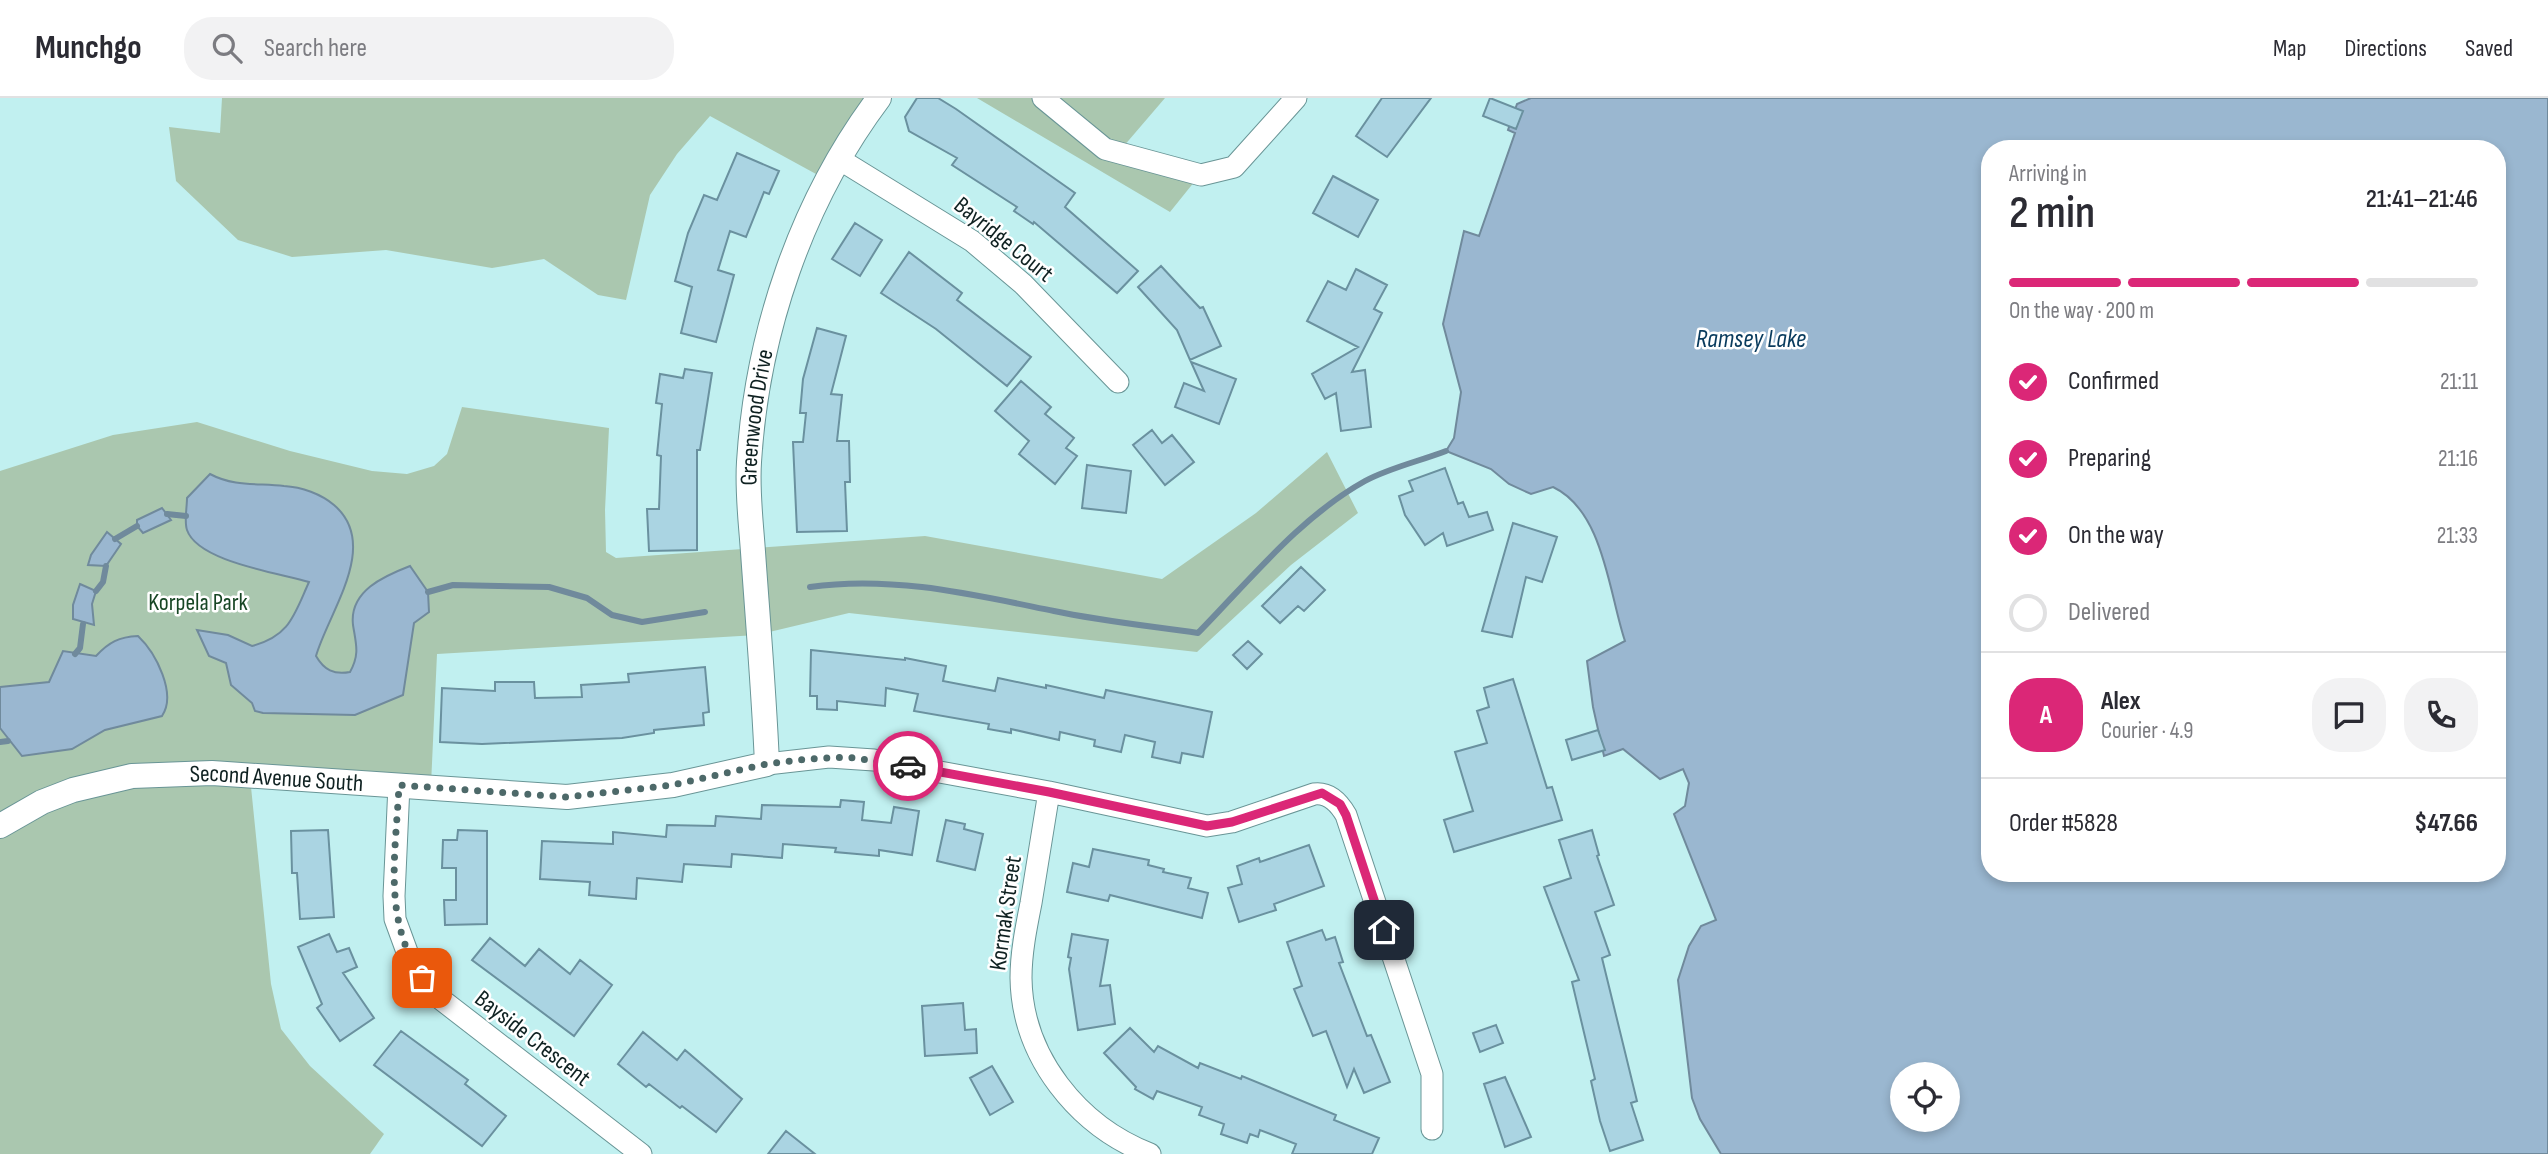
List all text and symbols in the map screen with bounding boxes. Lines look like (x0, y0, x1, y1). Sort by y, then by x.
search box (184, 17, 674, 80)
text: Munchgo (35, 28, 142, 68)
icon: search (208, 29, 246, 67)
text: Search here (264, 33, 367, 64)
text: Map (2273, 34, 2306, 63)
text: Directions (2344, 34, 2427, 63)
text: Saved (2465, 34, 2513, 63)
text: Arriving in (2009, 160, 2087, 188)
text: 21:41–21:46 (2366, 184, 2478, 215)
text: 2 min (2009, 186, 2095, 241)
street label: Bayridge Court (948, 191, 1059, 288)
text: On the way · 200 m (2009, 297, 2154, 325)
water label: Ramsey Lake (1696, 324, 1806, 355)
street label: Greenwood Drive (734, 346, 780, 485)
icon: check (2009, 363, 2047, 401)
text: Confirmed (2068, 366, 2159, 397)
text: 21:11 (2440, 368, 2478, 396)
icon: check (2009, 440, 2047, 478)
text: Preparing (2068, 443, 2151, 474)
text: 21:16 (2438, 445, 2478, 473)
icon: check (2009, 517, 2047, 555)
text: On the way (2068, 520, 2164, 551)
text: 21:33 (2437, 522, 2478, 550)
park label: Korpela Park (148, 588, 248, 617)
text: Delivered (2068, 597, 2150, 628)
button: chat (2312, 678, 2386, 752)
button: phone (2404, 678, 2478, 752)
text: Alex (2101, 686, 2141, 717)
text: A (2040, 700, 2052, 731)
text: Courier · 4.9 (2101, 717, 2193, 745)
courier (873, 731, 943, 801)
icon: car (889, 747, 927, 785)
street label: Second Avenue South (189, 759, 364, 798)
text: Order #5828 (2009, 808, 2118, 839)
text: $47.66 (2414, 808, 2478, 839)
street label: Kormak Street (983, 854, 1028, 972)
pin (1354, 900, 1414, 960)
icon: home (1365, 911, 1403, 949)
pin (392, 948, 452, 1008)
icon: bag (403, 959, 441, 997)
street label: Bayside Crescent (469, 984, 596, 1093)
map controls (1890, 1062, 1960, 1132)
button: locate (1890, 1062, 1960, 1132)

